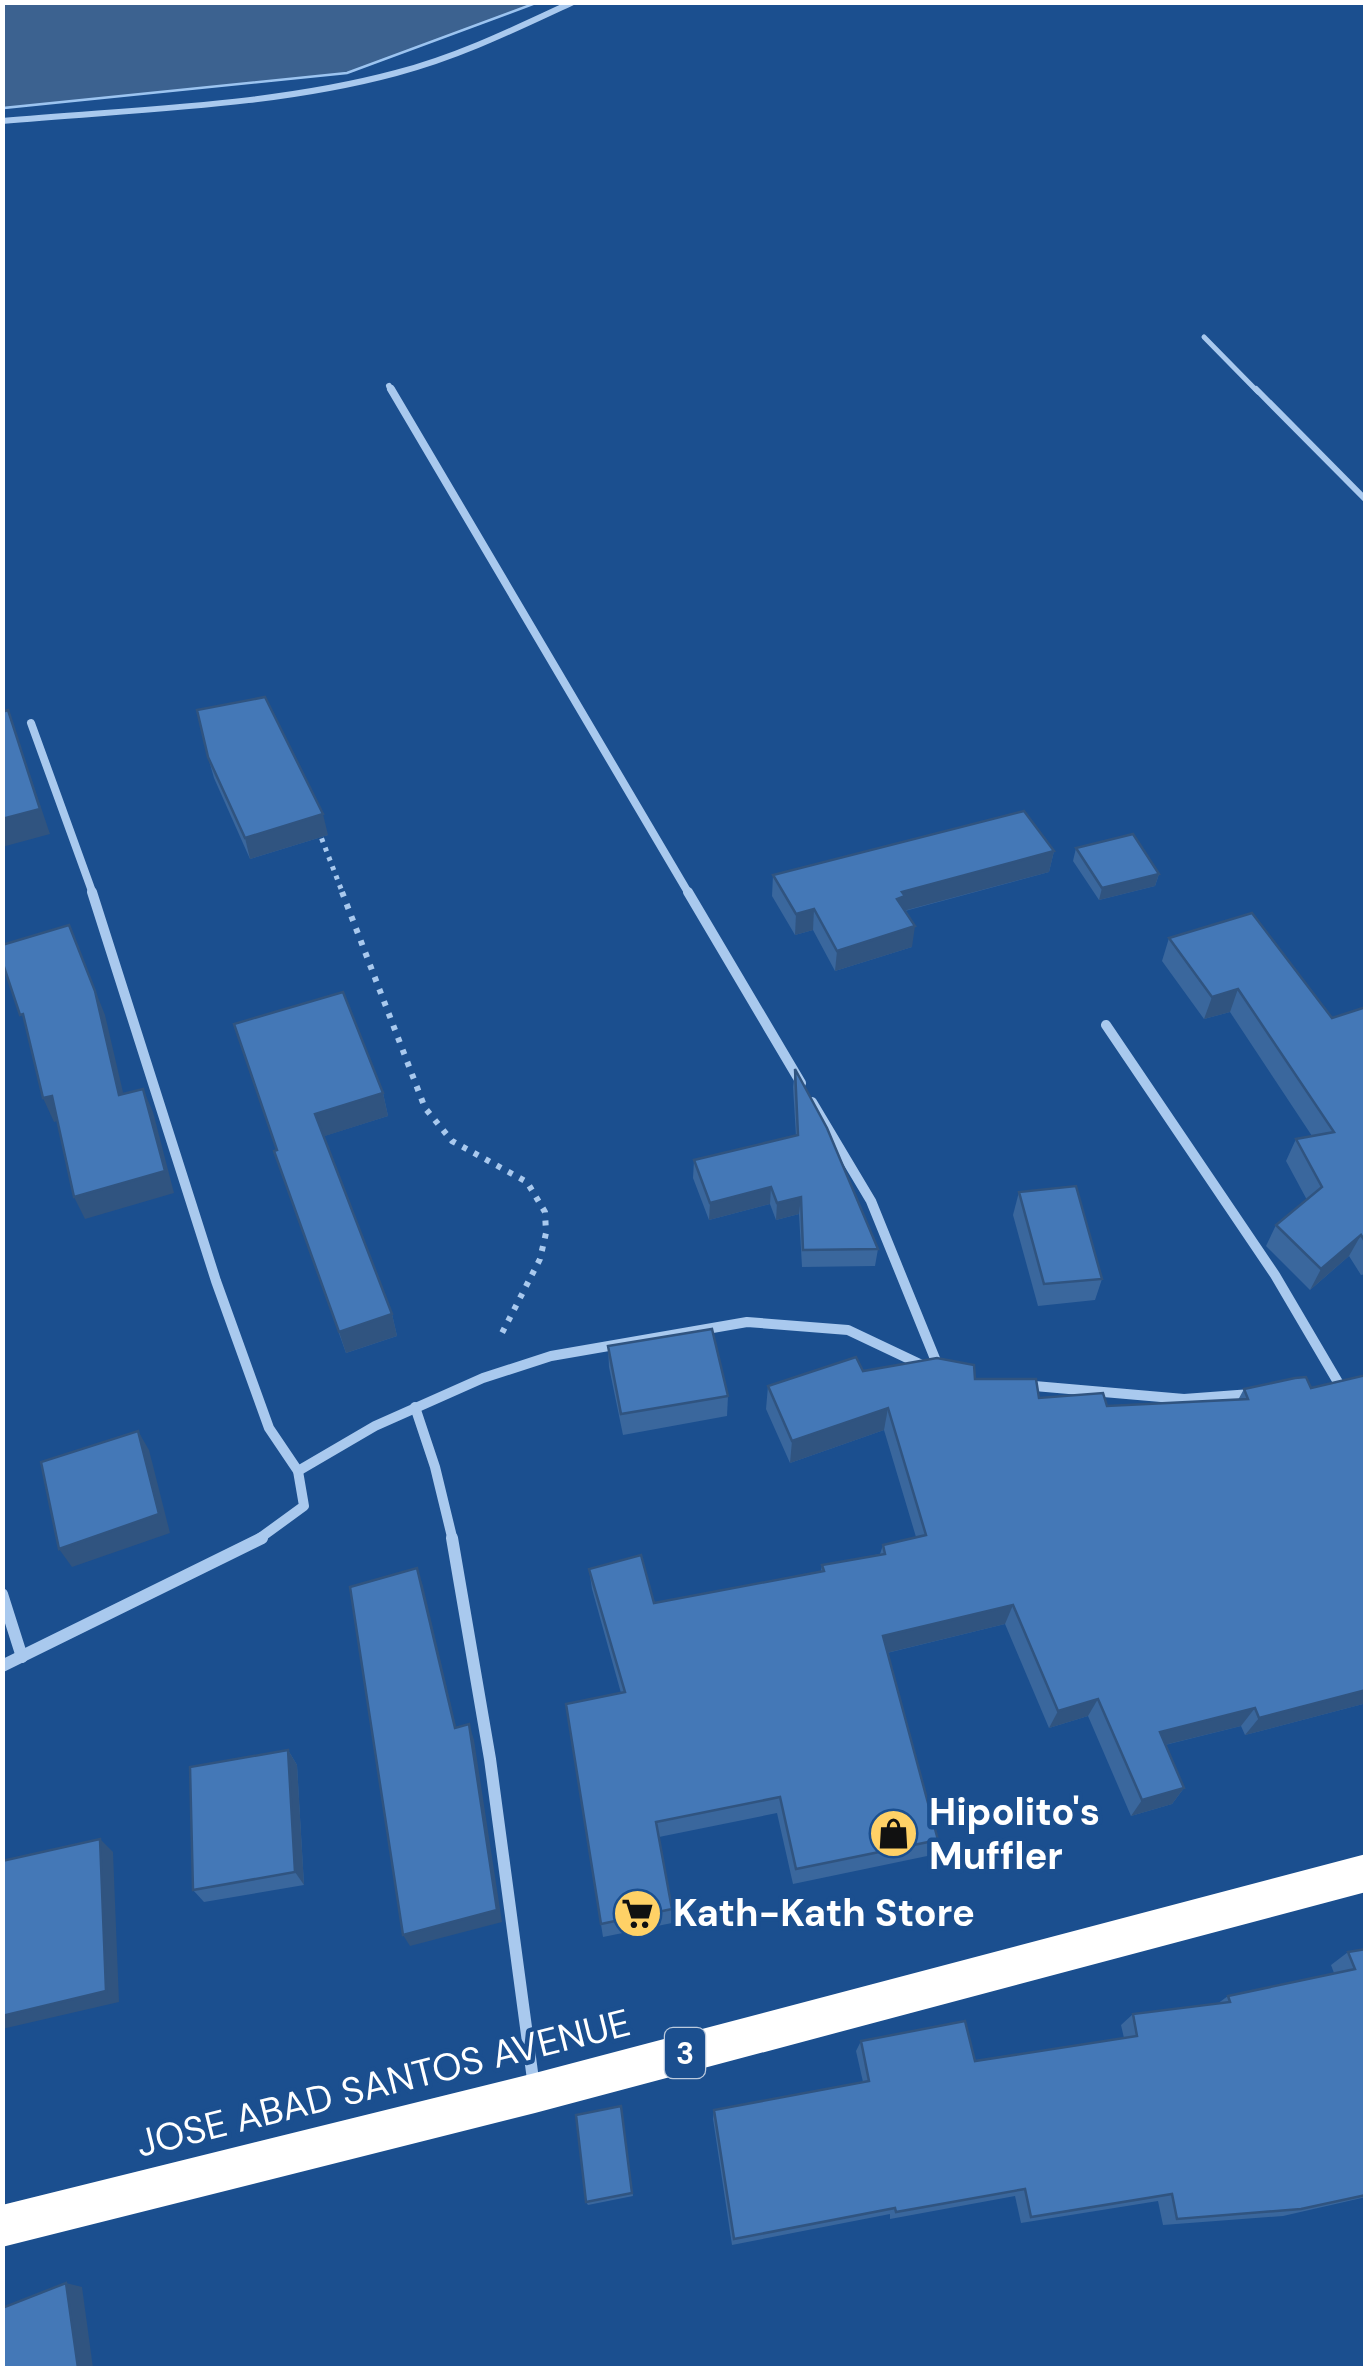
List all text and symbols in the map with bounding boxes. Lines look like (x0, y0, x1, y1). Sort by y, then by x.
place label: Hipolito's Muffler (929, 1787, 1100, 1881)
shop icon: Hipolito's Muffler (868, 1808, 920, 1860)
supermarket icon: Kath-Kath Store (612, 1887, 664, 1939)
place label: Kath-Kath Store (673, 1888, 975, 1938)
street label: JOSE ABAD SANTOS AVENUE (131, 1997, 635, 2169)
road number: 3 (665, 2028, 705, 2078)

